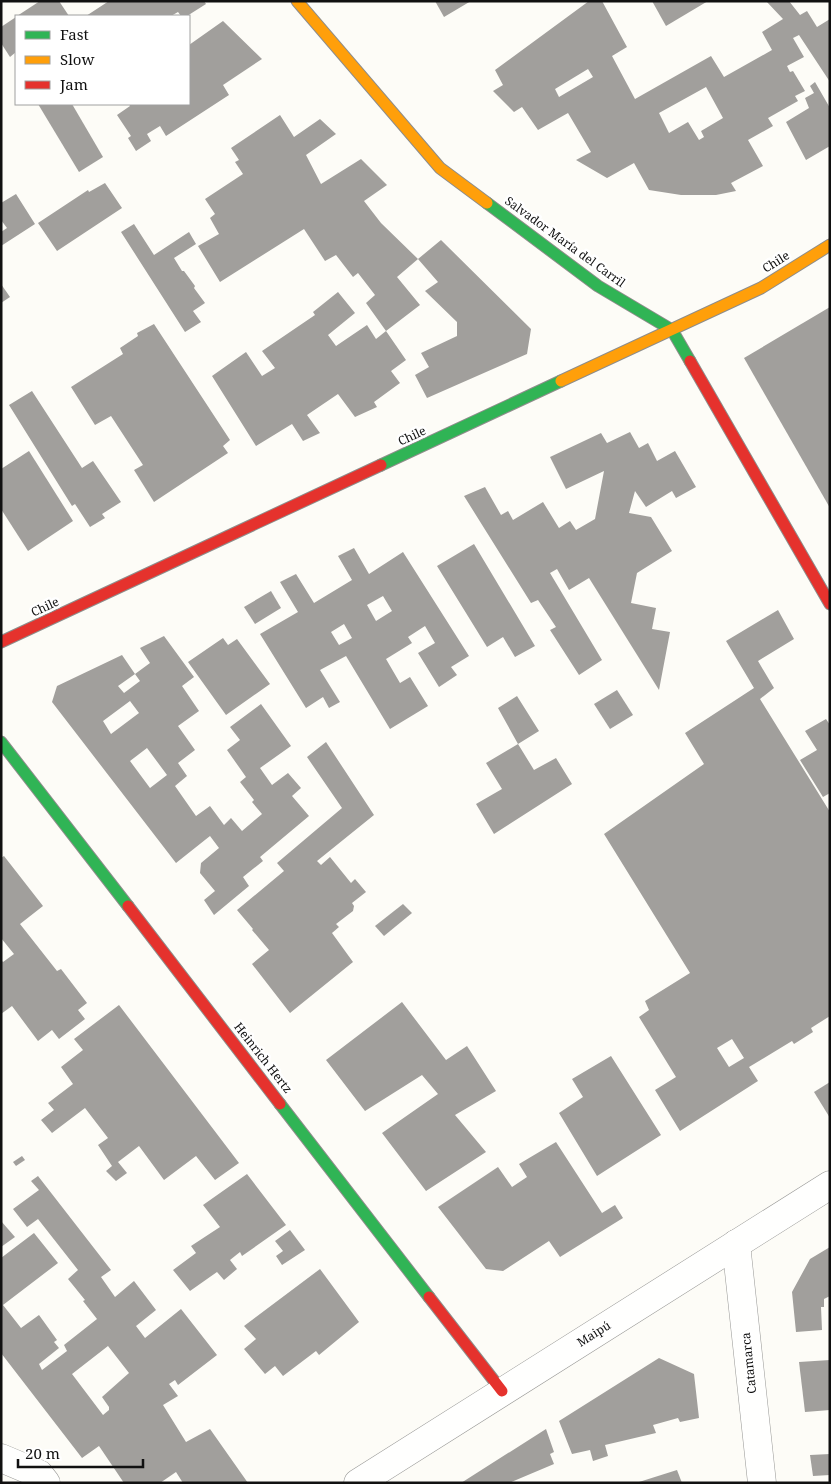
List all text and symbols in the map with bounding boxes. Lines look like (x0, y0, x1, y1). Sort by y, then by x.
legend (15, 15, 190, 105)
text: Fast (60, 24, 89, 44)
text: Slow (60, 49, 94, 69)
text: Jam (59, 74, 88, 94)
street label: Salvador María del Carril (502, 192, 629, 291)
street label: Chile (759, 247, 793, 276)
street label: Chile (395, 422, 429, 449)
street label: Chile (28, 593, 62, 620)
street label: Heinrich Hertz (230, 1019, 296, 1097)
street label: Maipú (574, 1316, 614, 1351)
street label: Catamarca (737, 1331, 760, 1395)
scale bar (18, 1436, 142, 1468)
text: 20 m (25, 1443, 60, 1463)

